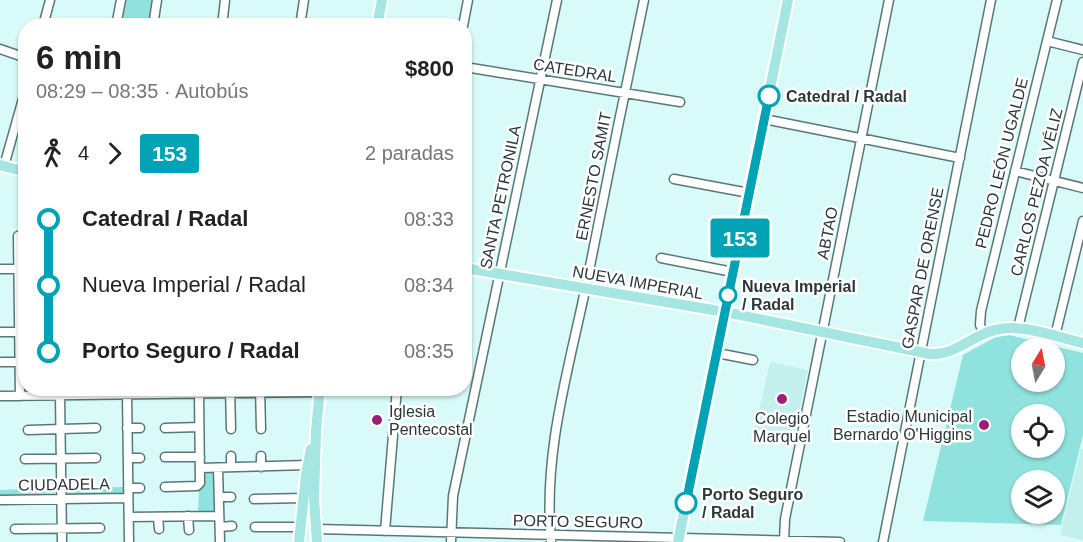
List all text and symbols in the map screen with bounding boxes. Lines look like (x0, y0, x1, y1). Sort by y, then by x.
text: 6 min (36, 39, 122, 76)
text: $800 (405, 56, 454, 81)
street label: CATEDRAL (532, 56, 618, 85)
street label: PEDRO LEÓN UGALDE (971, 76, 1031, 250)
text: 08:29 – 08:35 · Autobús (36, 80, 248, 102)
marker: Catedral / Radal (758, 85, 780, 107)
place label: Catedral / Radal (786, 88, 907, 105)
street label: CARLOS PEZOA VÉLIZ (1006, 106, 1066, 278)
street label: ERNESTO SAMIT (573, 110, 614, 242)
street label: SANTA PETRONILA (477, 123, 524, 270)
icon: walk (36, 137, 69, 170)
icon: forward (98, 137, 131, 170)
text: 4 (78, 142, 89, 164)
text: 153 (152, 142, 187, 165)
text: 2 paradas (365, 142, 454, 164)
street label: GASPAR DE ORENSE (898, 186, 946, 350)
street label: ABTAO (814, 205, 841, 261)
text: Catedral / Radal (82, 206, 248, 231)
text: 08:33 (404, 208, 454, 230)
line badge: 153 (706, 218, 774, 258)
text: 153 (722, 227, 758, 250)
street label: NUEVA IMPERIAL (571, 263, 705, 302)
text: Nueva Imperial / Radal (82, 272, 306, 297)
text: 08:34 (404, 274, 454, 296)
place label: Nueva Imperial / Radal (742, 278, 856, 313)
marker: Nueva Imperial / Radal (719, 286, 737, 304)
text: Porto Seguro / Radal (82, 338, 300, 363)
north arrow (1011, 338, 1065, 392)
map controls (1011, 338, 1065, 524)
text: 08:35 (404, 340, 454, 362)
marker: Colegio Marquel (775, 392, 789, 406)
place label: Iglesia Pentecostal (389, 403, 473, 438)
button: locate (1011, 404, 1065, 458)
place label: Estadio Municipal Bernardo O'Higgins (833, 408, 972, 443)
place label: Colegio Marquel (753, 410, 811, 445)
marker: Iglesia Pentecostal (370, 413, 384, 427)
marker: Estadio Municipal Bernardo O'Higgins (977, 418, 991, 432)
button: layers (1011, 470, 1065, 524)
street label: CIUDADELA (18, 475, 110, 494)
place label: Porto Seguro / Radal (702, 486, 804, 521)
marker: Porto Seguro / Radal (675, 492, 697, 514)
street label: PORTO SEGURO (513, 512, 643, 531)

